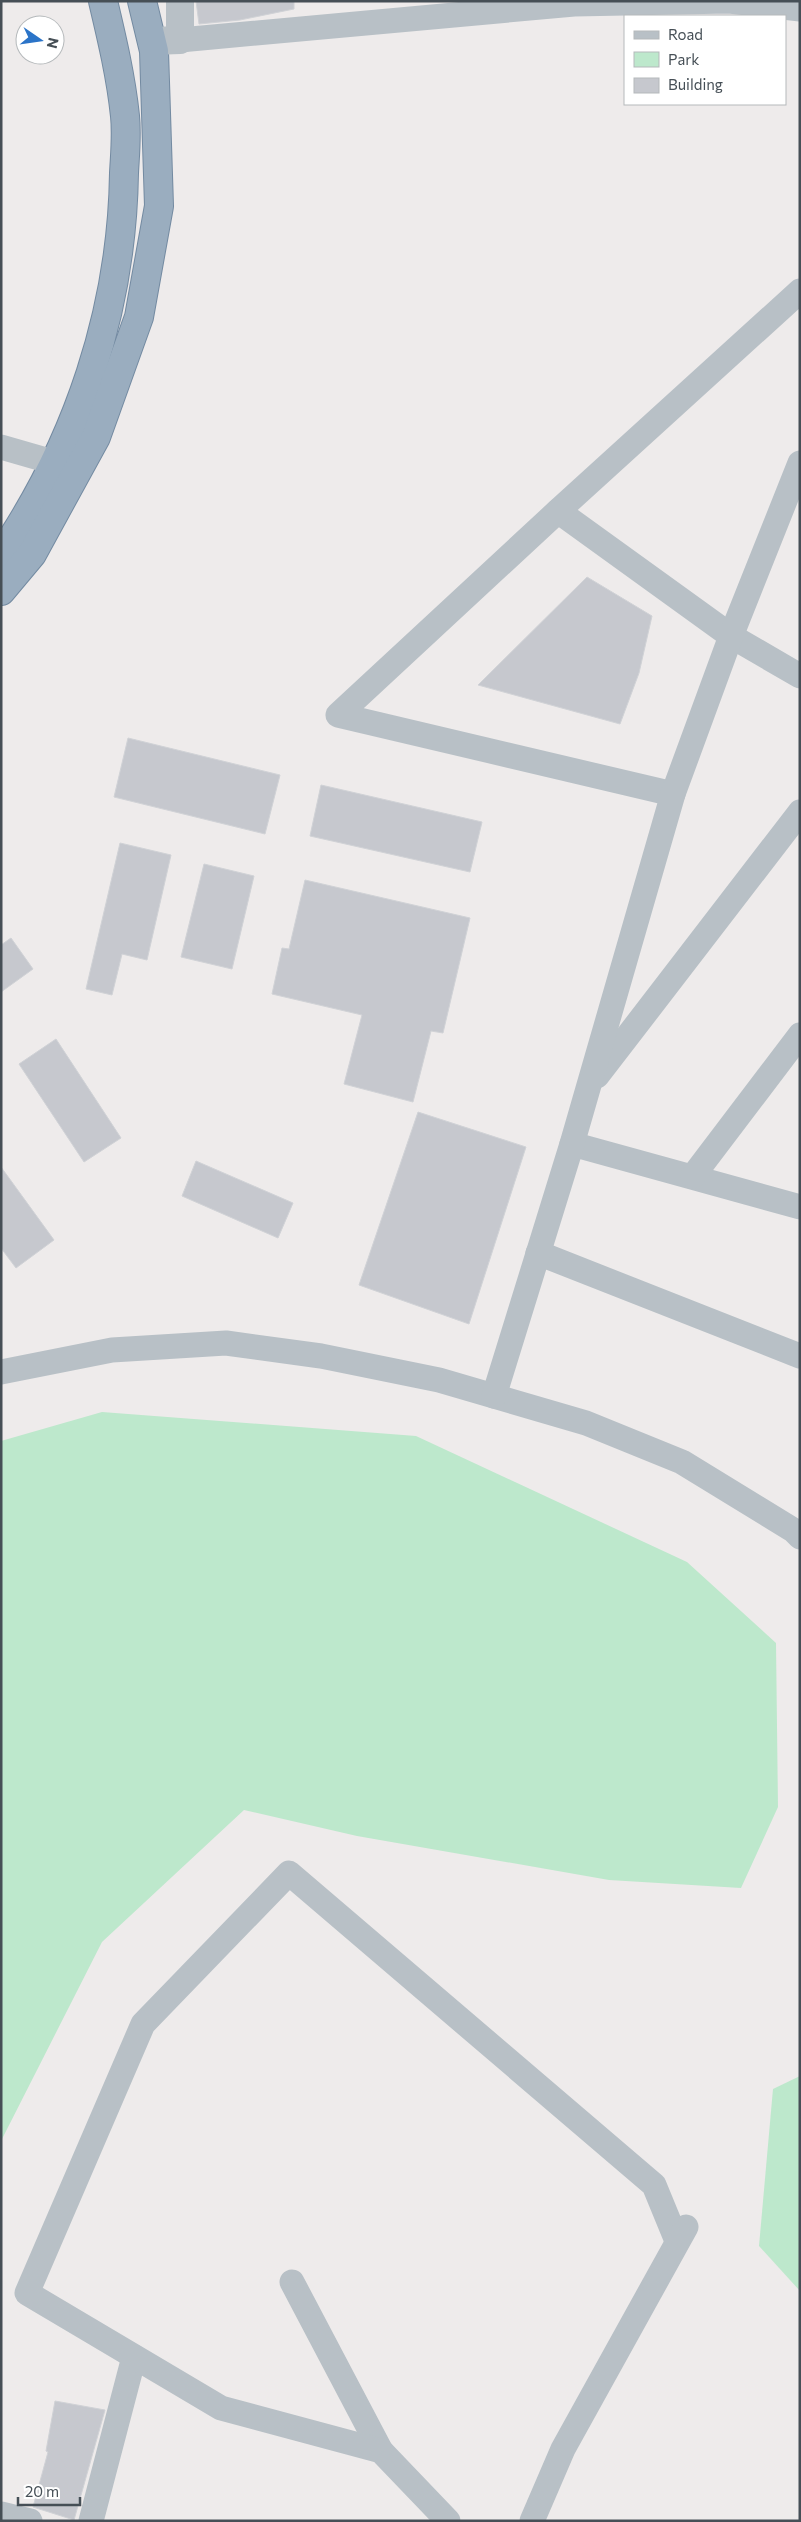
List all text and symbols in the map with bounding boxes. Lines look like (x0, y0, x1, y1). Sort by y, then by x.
north arrow (15, 15, 65, 65)
legend (624, 15, 786, 105)
text: Road (668, 25, 703, 43)
text: N (44, 36, 63, 50)
text: Park (668, 50, 699, 68)
text: Building (668, 75, 723, 93)
scale bar (18, 2474, 80, 2506)
text: 20 m (25, 2482, 59, 2500)

